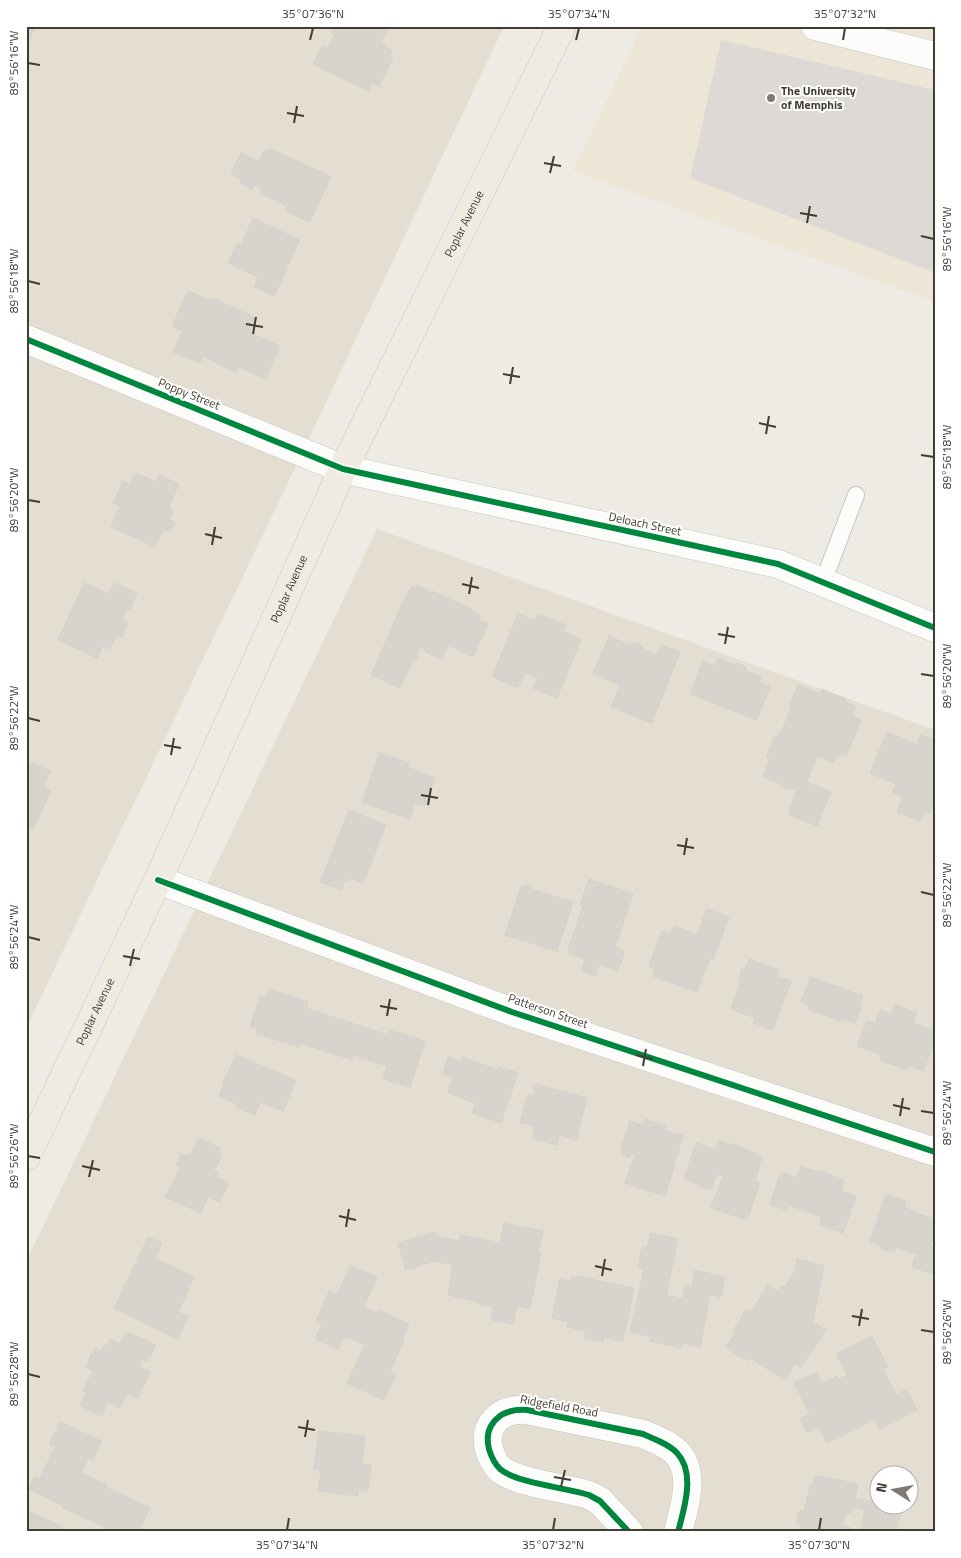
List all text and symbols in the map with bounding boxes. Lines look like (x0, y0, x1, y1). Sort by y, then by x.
text: 35°07'36"N (282, 4, 344, 23)
text: 35°07'34"N (548, 4, 610, 23)
text: 35°07'32"N (814, 4, 876, 23)
text: 89°56'16"W (4, 30, 23, 95)
place label: The University of Memphis (781, 81, 856, 114)
marker: The University of Memphis (765, 92, 777, 104)
street label: Poplar Avenue (439, 187, 488, 261)
text: 89°56'16"W (937, 206, 956, 271)
text: 89°56'18"W (4, 248, 23, 313)
street label: Poppy Street (155, 372, 224, 415)
text: 89°56'18"W (937, 424, 956, 489)
text: 89°56'20"W (4, 467, 23, 532)
street label: Deloach Street (607, 507, 684, 541)
street label: Poplar Avenue (265, 552, 312, 626)
text: 89°56'20"W (937, 643, 956, 708)
text: 89°56'22"W (4, 685, 23, 750)
text: 89°56'22"W (937, 862, 956, 927)
text: 89°56'24"W (4, 904, 23, 969)
street label: Poplar Avenue (71, 974, 119, 1048)
street label: Patterson Street (506, 988, 592, 1033)
text: 89°56'24"W (937, 1080, 956, 1145)
text: 89°56'26"W (4, 1123, 23, 1188)
text: 89°56'26"W (937, 1299, 956, 1364)
text: 89°56'28"W (4, 1341, 23, 1406)
street label: Ridgefield Road (519, 1389, 600, 1422)
north arrow (868, 1466, 918, 1516)
text: N (870, 1481, 892, 1494)
text: 35°07'34"N (256, 1535, 318, 1554)
text: 35°07'32"N (522, 1535, 584, 1554)
text: 35°07'30"N (788, 1535, 850, 1554)

